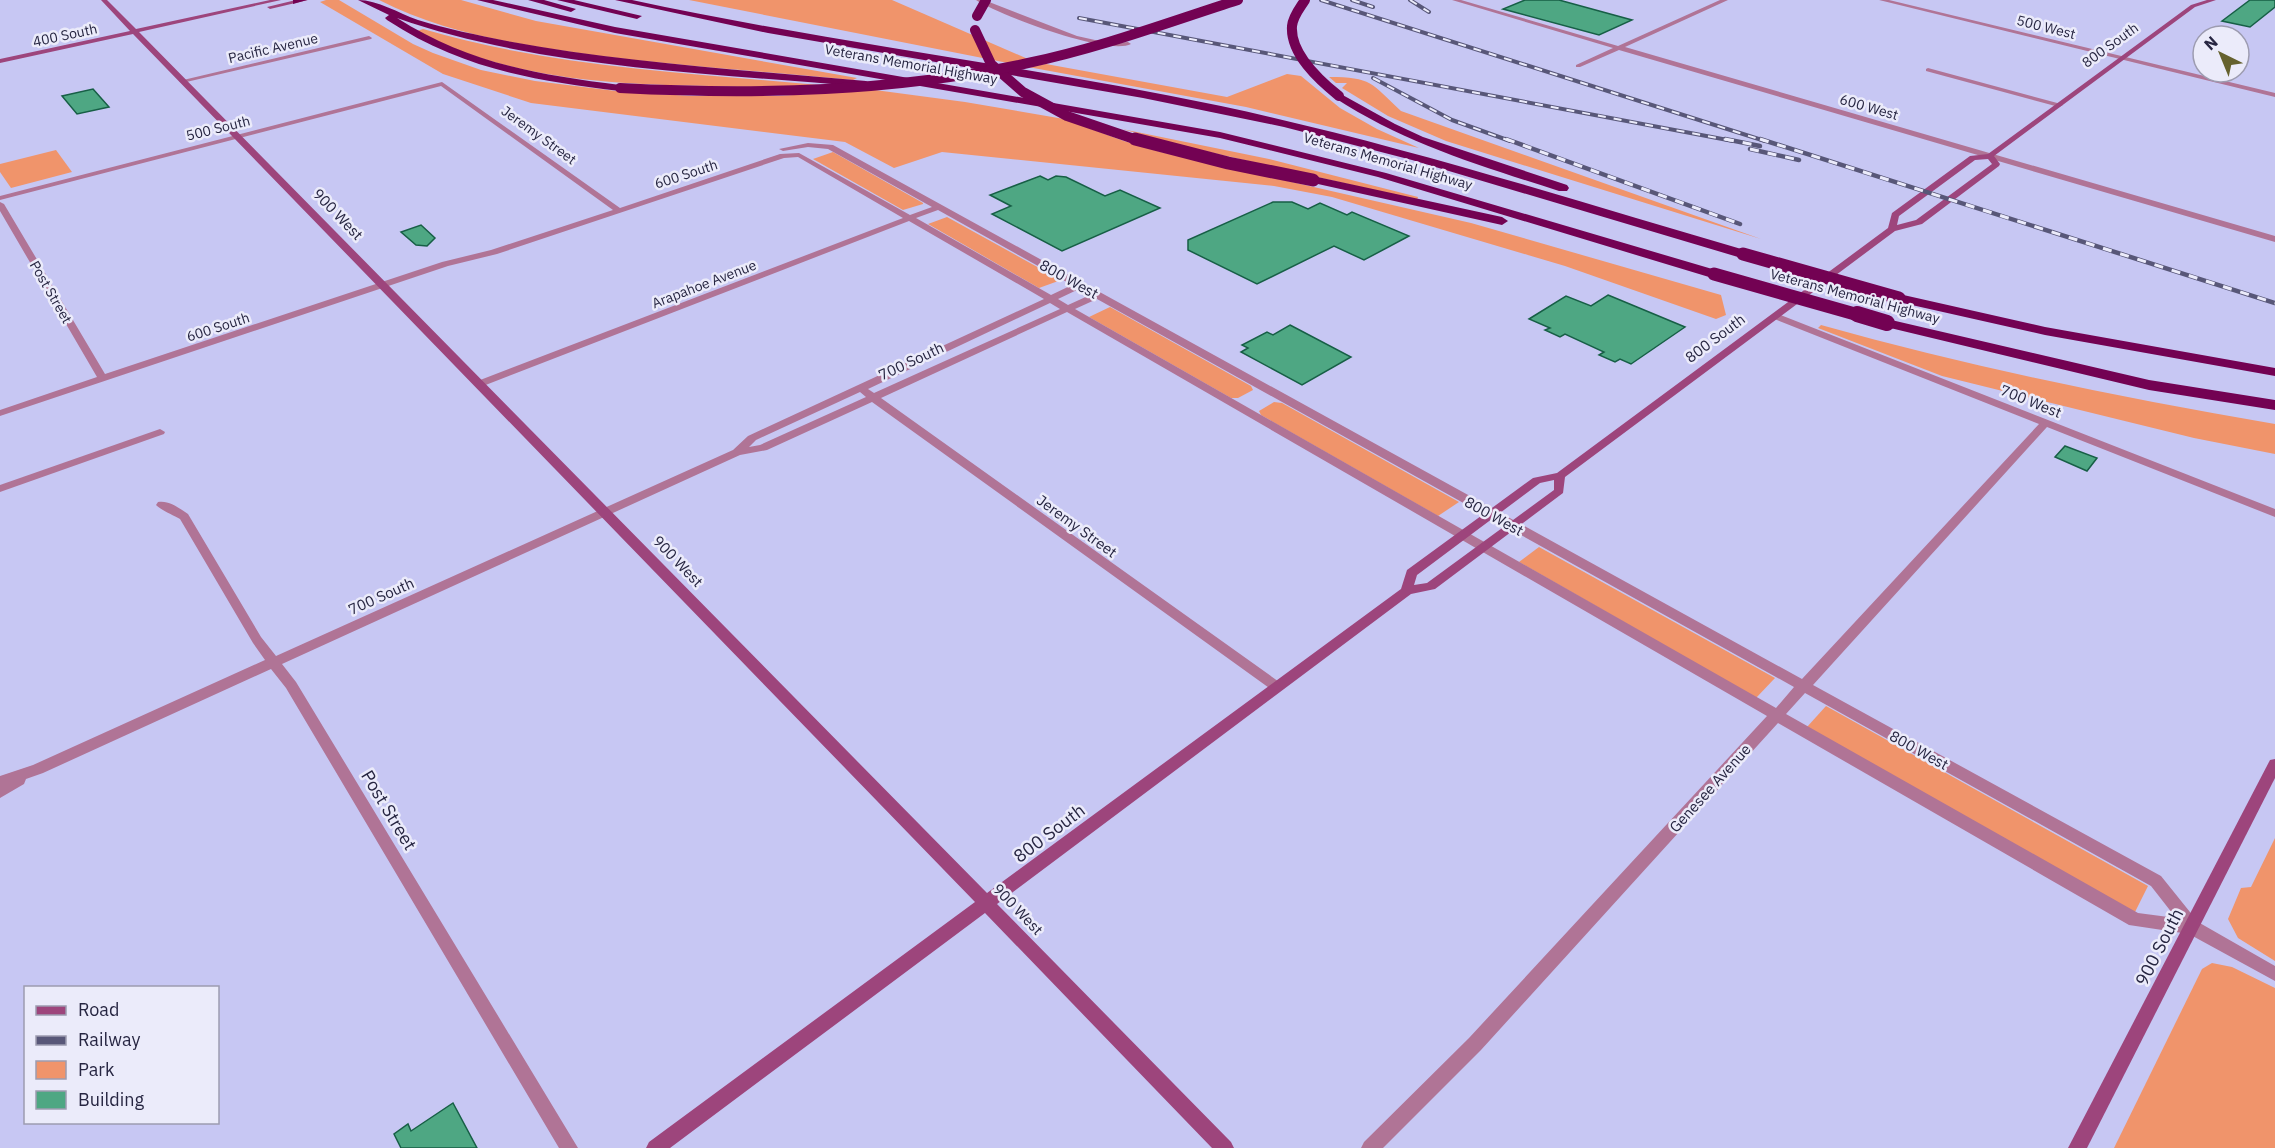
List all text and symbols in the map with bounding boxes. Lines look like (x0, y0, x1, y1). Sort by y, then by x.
street label: 500 West (2015, 11, 2077, 43)
street label: 400 South (31, 19, 99, 51)
street label: 800 South (2078, 19, 2142, 71)
north arrow (2191, 24, 2251, 84)
street label: Pacific Avenue (226, 29, 320, 67)
text: N (2200, 32, 2222, 54)
street label: Veterans Memorial Highway (823, 40, 999, 88)
street label: 600 West (1838, 90, 1900, 124)
street label: Jeremy Street (498, 102, 580, 168)
street label: 500 South (184, 111, 252, 145)
street label: Veterans Memorial Highway (1301, 128, 1475, 194)
street label: 600 South (652, 155, 720, 193)
street label: 900 West (309, 184, 367, 244)
street label: 800 West (1036, 255, 1102, 303)
street label: Arapahoe Avenue (649, 256, 759, 312)
street label: Post Street (26, 257, 76, 327)
street label: Veterans Memorial Highway (1768, 265, 1942, 327)
street label: 600 South (184, 308, 252, 346)
street label: 800 South (1681, 309, 1749, 367)
street label: 700 South (875, 338, 947, 384)
street label: 700 West (1998, 380, 2064, 422)
street label: Jeremy Street (1033, 490, 1121, 562)
street label: 800 West (1461, 492, 1527, 540)
street label: 900 West (649, 531, 707, 591)
street label: 700 South (345, 573, 417, 619)
street label: 800 West (1886, 726, 1952, 774)
street label: Genesee Avenue (1665, 740, 1755, 836)
street label: Post Street (356, 766, 422, 854)
street label: 800 South (1009, 799, 1089, 867)
street label: 900 West (989, 879, 1047, 939)
street label: 900 South (2130, 904, 2188, 990)
legend (24, 986, 219, 1124)
text: Road (78, 998, 119, 1021)
text: Railway (78, 1028, 140, 1051)
text: Park (78, 1058, 115, 1081)
text: Building (78, 1088, 145, 1111)

